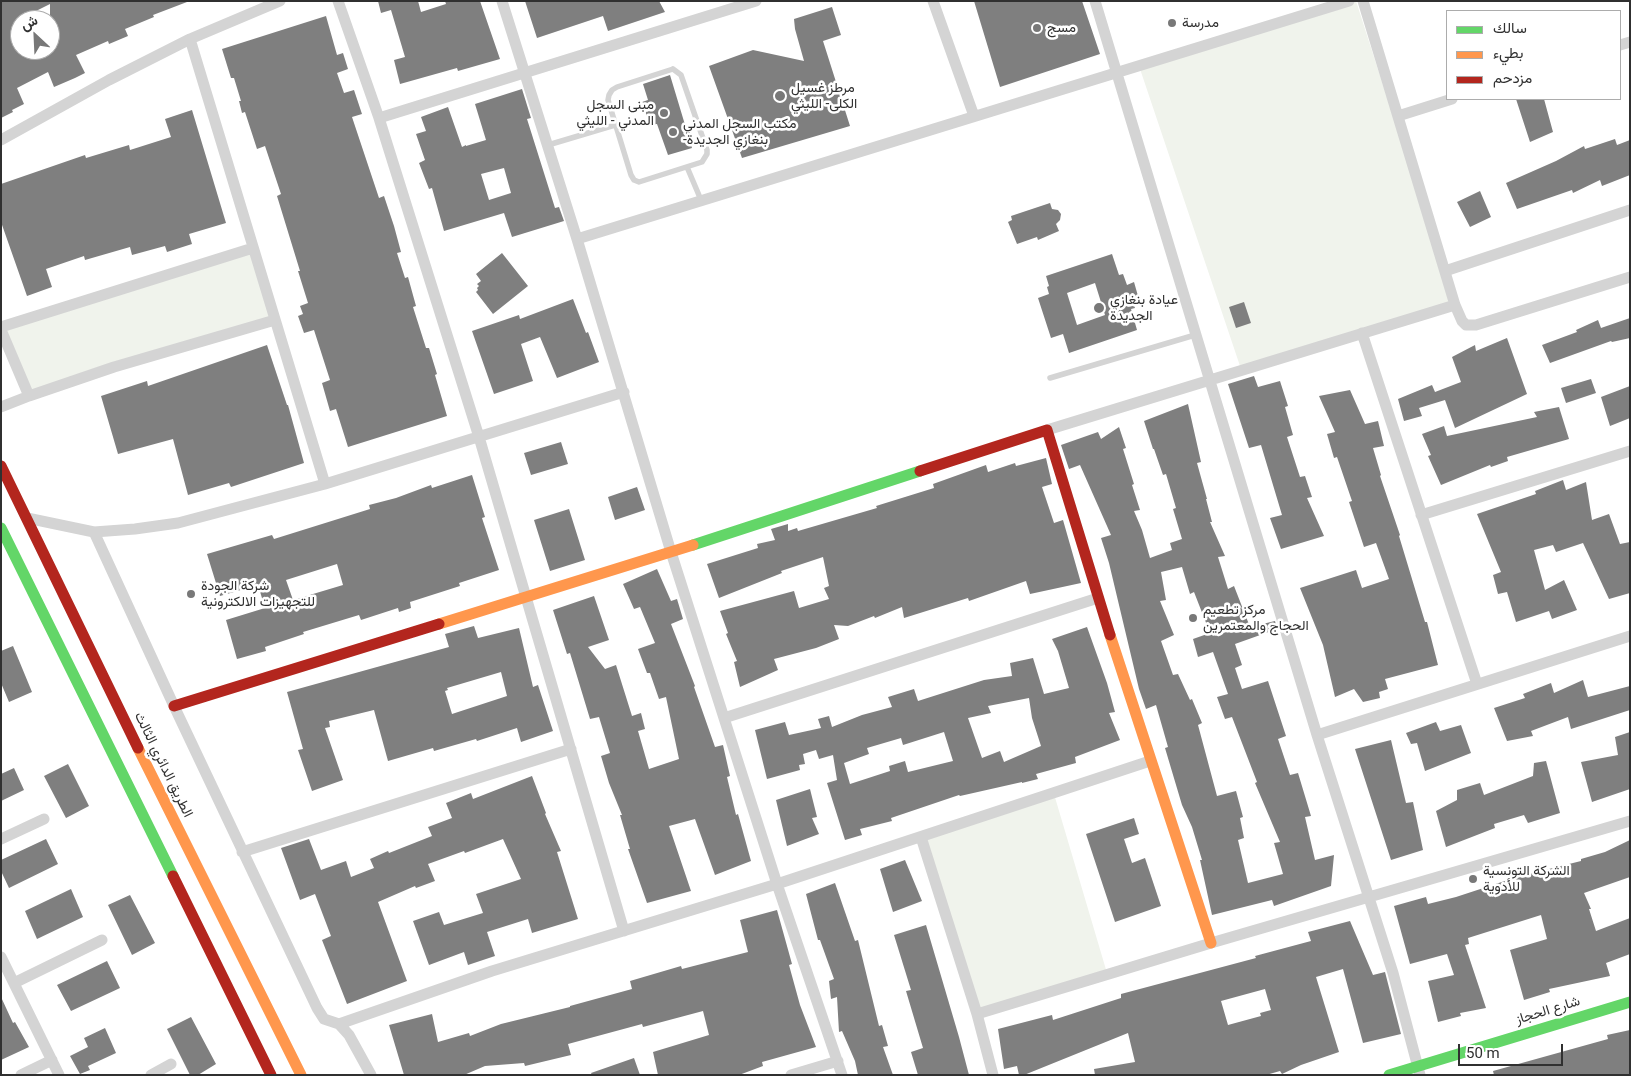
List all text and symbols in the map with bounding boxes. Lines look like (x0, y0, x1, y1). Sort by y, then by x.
north arrow (10, 10, 60, 60)
legend (1446, 10, 1621, 100)
text: ش (18, 12, 40, 33)
place label: مدرسة (1182, 15, 1219, 31)
marker: مدرسة (1166, 17, 1178, 29)
text: سالك (1493, 19, 1527, 37)
place label: مسج (1047, 20, 1076, 36)
marker: مسج (1031, 22, 1043, 34)
text: بطيء (1493, 44, 1523, 62)
text: مزدحم (1493, 69, 1532, 87)
place label: مرطز غسيل الكلى- الليثي (791, 80, 857, 112)
marker: مرطز غسيل الكلى- الليثي (773, 89, 787, 103)
place label: مبنى السجل المدني - الليثي (576, 97, 654, 130)
marker: مبنى السجل المدني - الليثي (658, 107, 670, 119)
place label: مكتب السجل المدني -بنغازي الجديدة (683, 116, 796, 148)
marker: مكتب السجل المدني -بنغازي الجديدة (667, 126, 679, 138)
place label: عيادة بنغازي الجديدة (1110, 292, 1178, 324)
marker: عيادة بنغازي الجديدة (1092, 301, 1106, 315)
place label: شركة الجودة للتجهيزات الالكترونية (201, 578, 315, 610)
marker: شركة الجودة للتجهيزات الالكترونية (185, 588, 197, 600)
place label: مركز تطعيم الحجاج والمعتمرين (1203, 602, 1309, 634)
marker: مركز تطعيم الحجاج والمعتمرين (1187, 612, 1199, 624)
street label: الطريق الدائري الثالث (130, 710, 196, 820)
place label: الشركة التونسية للأدوية (1483, 863, 1570, 896)
marker: الشركة التونسية للأدوية (1467, 873, 1479, 885)
street label: شارع الحجاز (1514, 993, 1582, 1029)
scale bar (1461, 1034, 1566, 1066)
text: 50 m (1466, 1044, 1500, 1062)

